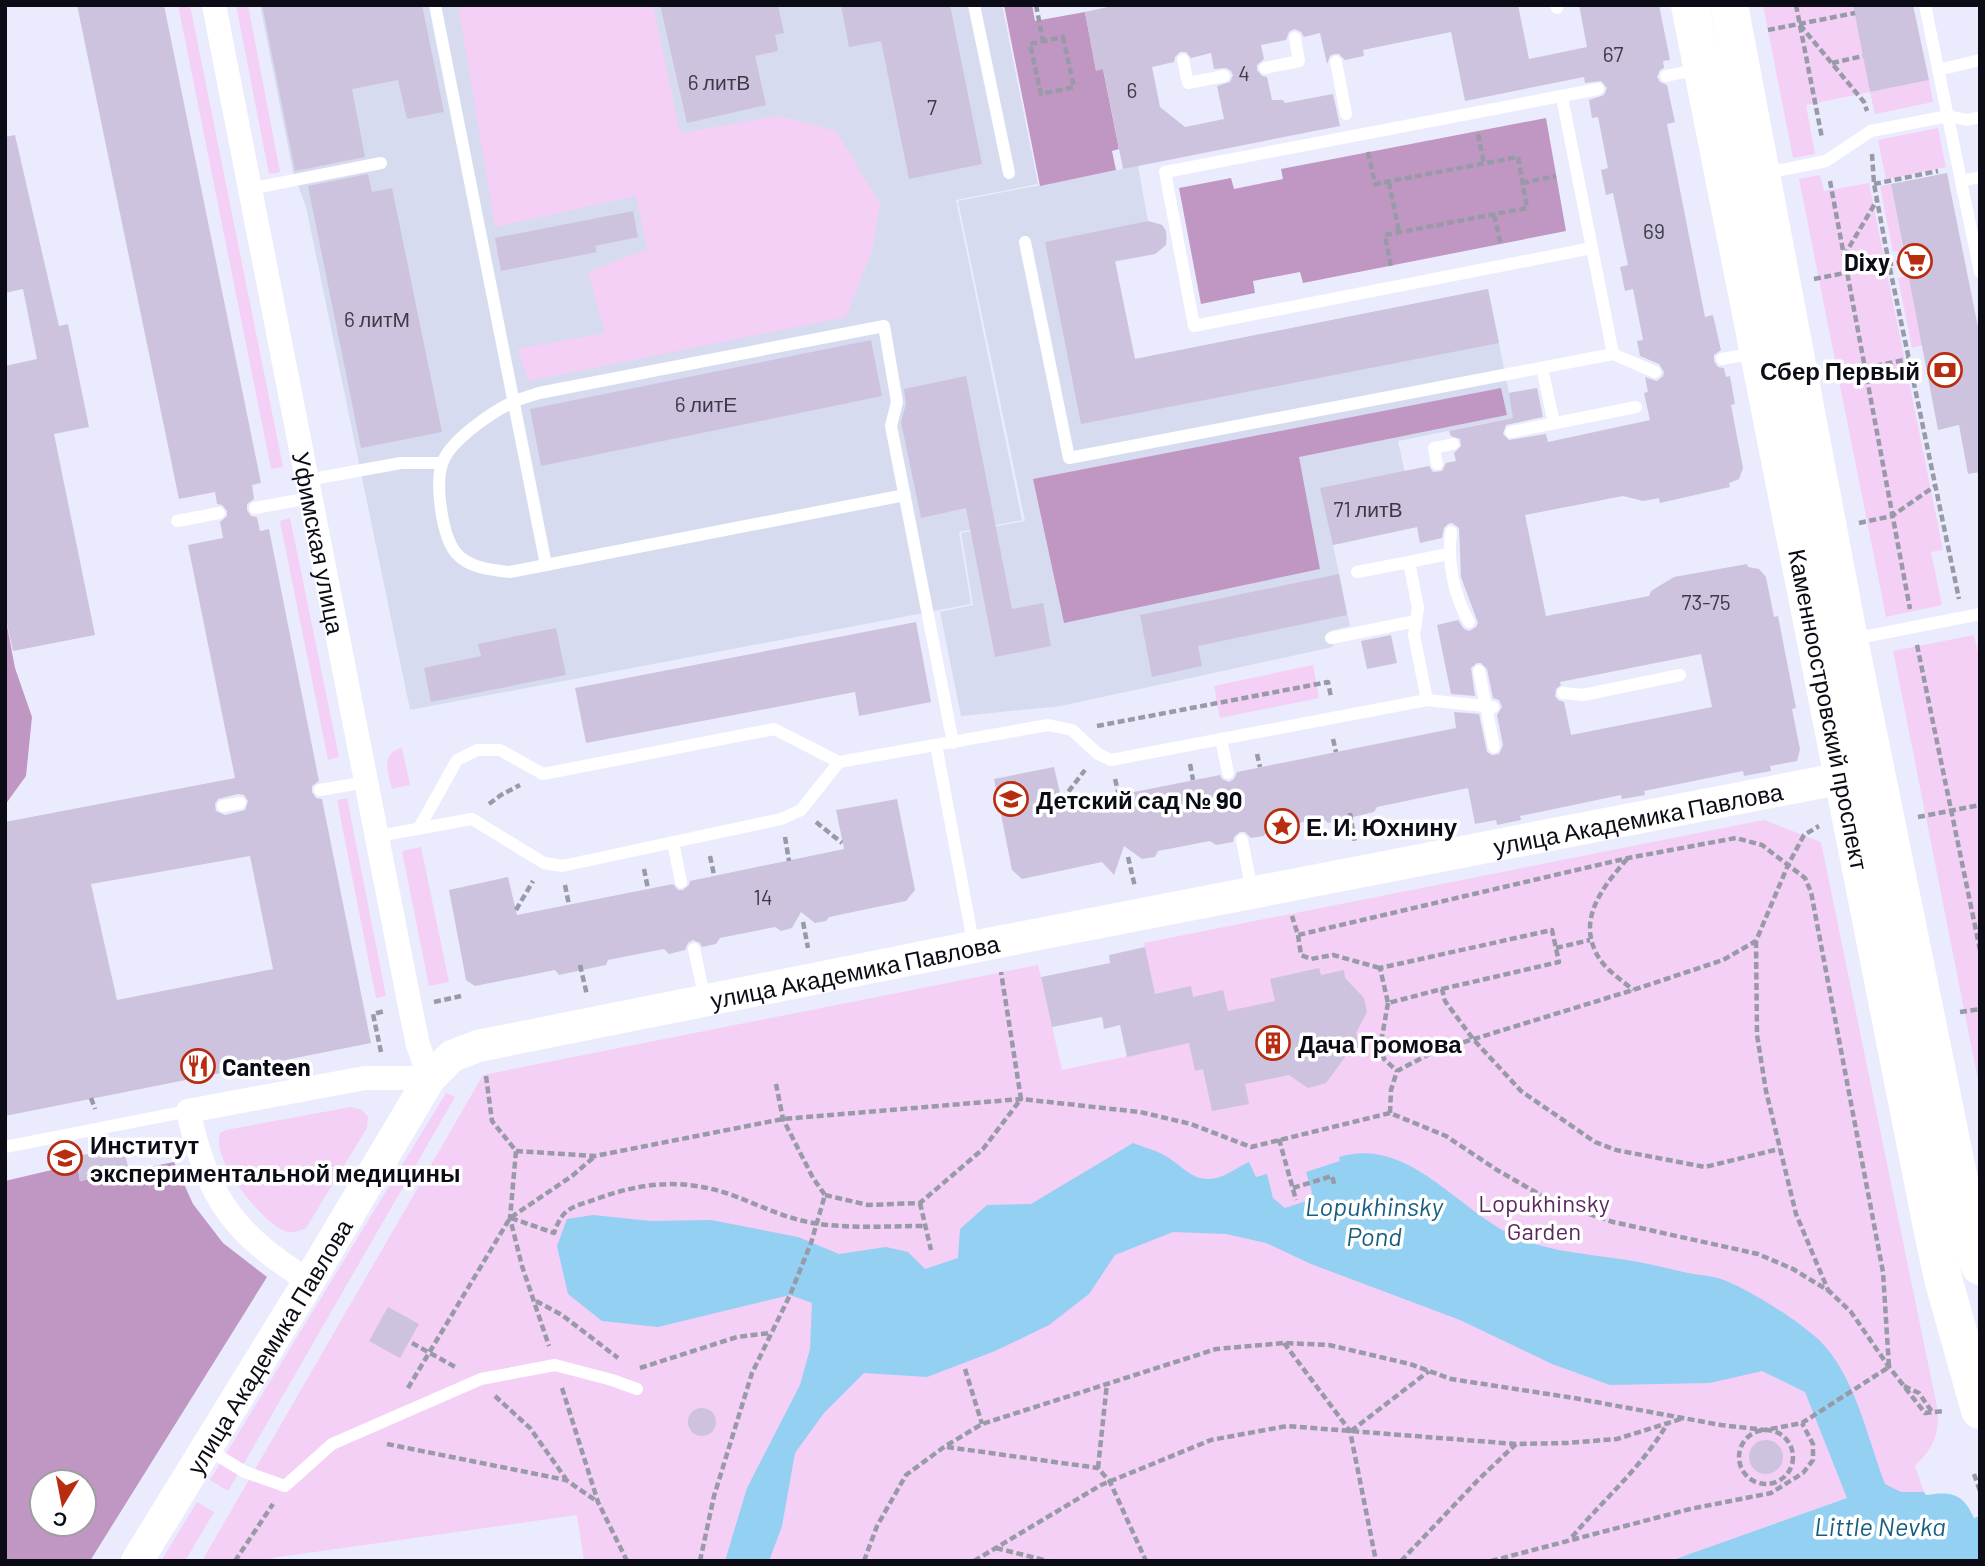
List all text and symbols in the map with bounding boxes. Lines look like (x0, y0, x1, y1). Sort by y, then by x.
house number: 67 (1603, 41, 1623, 66)
house number: 4 (1238, 60, 1250, 85)
house number: 6 литВ (688, 69, 750, 94)
house number: 6 (1127, 77, 1137, 102)
house number: 7 (927, 94, 937, 119)
house number: 69 (1643, 218, 1665, 243)
supermarket icon: Dixy (1896, 242, 1934, 280)
place label: Dixy (1844, 247, 1890, 276)
house number: 6 литМ (344, 306, 410, 331)
bank icon: Сбер Первый (1926, 351, 1964, 389)
place label: Сбер Первый (1760, 356, 1920, 385)
house number: 6 литЕ (675, 391, 737, 416)
street label: Уфимская улица (287, 449, 351, 637)
house number: 71 литВ (1333, 496, 1403, 521)
street label: Каменноостровский проспект (1784, 546, 1875, 872)
house number: 73-75 (1681, 589, 1731, 614)
street label: улица Академика Павлова (1491, 775, 1786, 860)
school or university icon: Детский сад № 90 (992, 780, 1030, 818)
place label: Детский сад № 90 (1036, 785, 1243, 814)
place icon: Е. И. Юхнину (1263, 807, 1301, 845)
place label: Е. И. Юхнину (1306, 812, 1458, 841)
house number: 14 (754, 884, 772, 909)
street label: улица Академика Павлова (708, 927, 1002, 1014)
building icon: Дача Громова (1254, 1024, 1292, 1062)
place label: Дача Громова (1298, 1029, 1462, 1058)
restaurant icon: Canteen (179, 1047, 217, 1085)
place label: Canteen (222, 1052, 311, 1081)
place label: Институт экспериментальной медицины (90, 1130, 461, 1187)
school or university icon: Институт экспериментальной медицины (46, 1139, 84, 1177)
park label: Lopukhinsky Garden (1478, 1188, 1610, 1245)
water label: Lopukhinsky Pond (1305, 1190, 1444, 1251)
street label: улица Академика Павлова (180, 1213, 358, 1479)
north arrow (28, 1468, 98, 1538)
text: С (51, 1508, 69, 1533)
water label: Little Nevka (1814, 1510, 1946, 1541)

